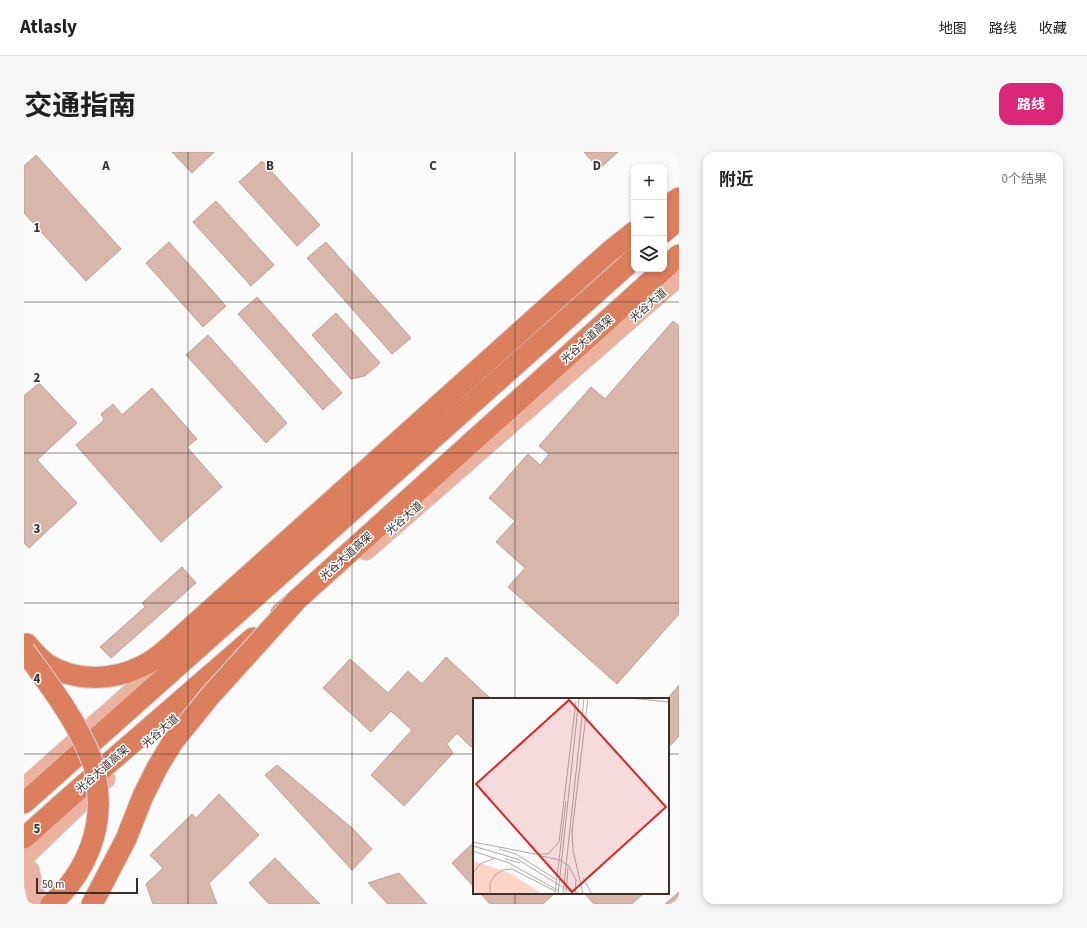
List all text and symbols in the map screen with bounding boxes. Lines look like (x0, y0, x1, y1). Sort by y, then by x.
text: Atlasly (20, 14, 77, 41)
text: 地图 (939, 19, 967, 39)
text: 路线 (989, 19, 1017, 39)
text: 收藏 (1039, 19, 1067, 39)
button: 路线 (999, 83, 1063, 125)
text: 交通指南 (24, 86, 136, 126)
text: A (101, 157, 110, 175)
text: B (266, 157, 274, 175)
text: C (429, 157, 437, 175)
text: D (593, 157, 601, 175)
map controls (631, 164, 667, 272)
button: + (631, 164, 667, 200)
text: 附近 (719, 168, 753, 192)
text: 0个结果 (1002, 170, 1047, 188)
button: − (631, 200, 667, 236)
text: 1 (34, 219, 41, 237)
button: layers (631, 236, 667, 272)
street label: 光谷大道 (627, 285, 670, 325)
street label: 光谷大道高架 (558, 312, 617, 367)
text: 2 (34, 369, 41, 387)
street label: 光谷大道 (383, 498, 426, 538)
text: 3 (34, 520, 41, 538)
street label: 光谷大道高架 (317, 529, 376, 584)
text: 4 (34, 670, 41, 688)
inset map (473, 698, 669, 894)
street label: 光谷大道 (139, 711, 182, 751)
street label: 光谷大道高架 (73, 742, 132, 797)
text: 5 (34, 820, 41, 838)
scale bar (36, 876, 138, 895)
text: 50 m (42, 877, 64, 892)

